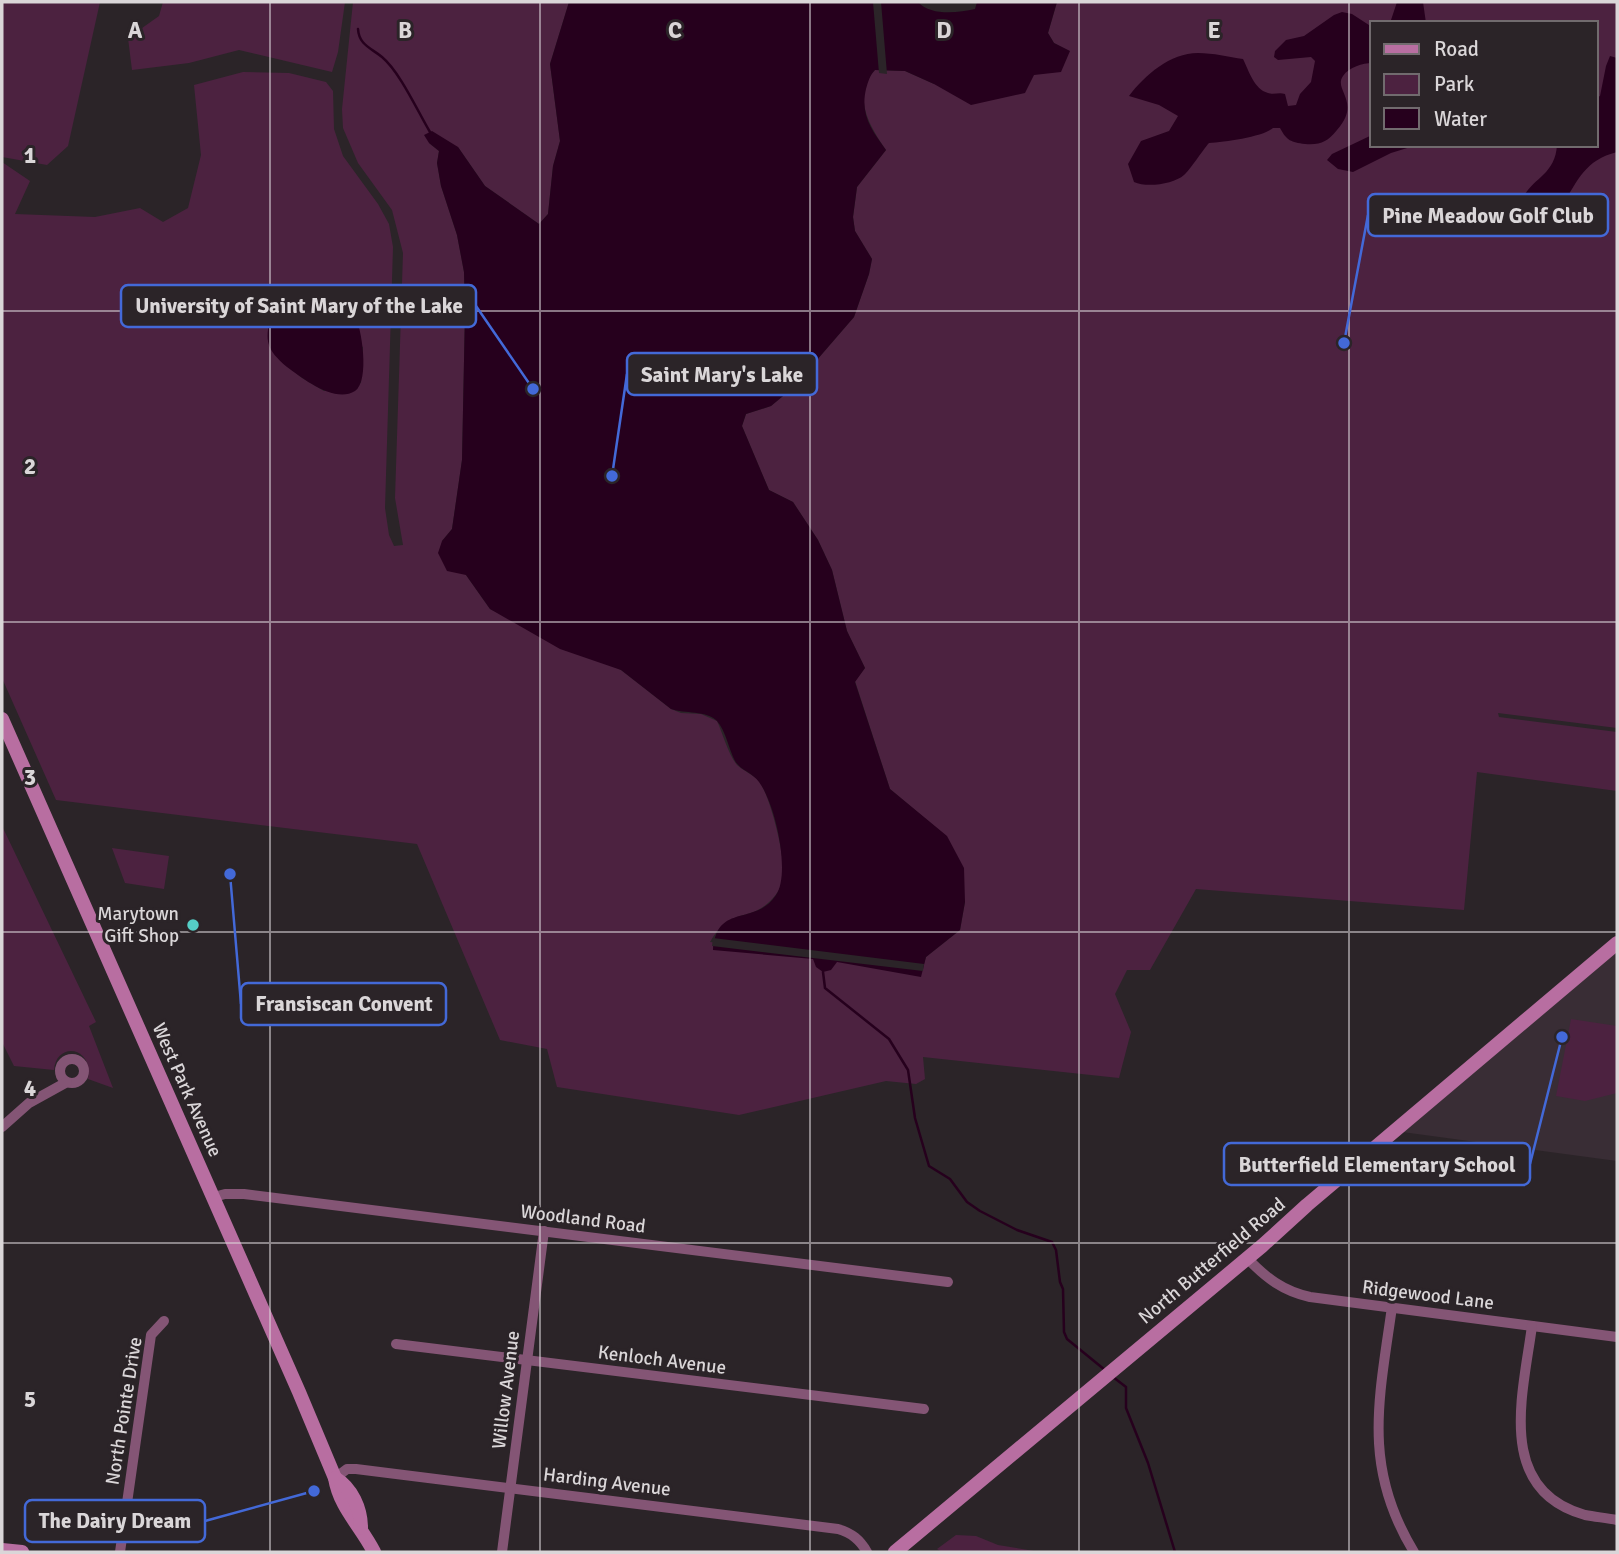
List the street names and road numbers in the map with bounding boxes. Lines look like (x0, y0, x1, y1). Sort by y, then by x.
street label: West Park Avenue (147, 1019, 227, 1161)
street label: North Butterfield Road (1134, 1193, 1290, 1329)
street label: Woodland Road (519, 1199, 647, 1239)
street label: Ridgewood Lane (1361, 1275, 1495, 1315)
street label: Willow Avenue (487, 1329, 525, 1451)
street label: North Pointe Drive (100, 1335, 148, 1487)
street label: Kenloch Avenue (596, 1340, 728, 1380)
street label: Harding Avenue (542, 1462, 672, 1502)

